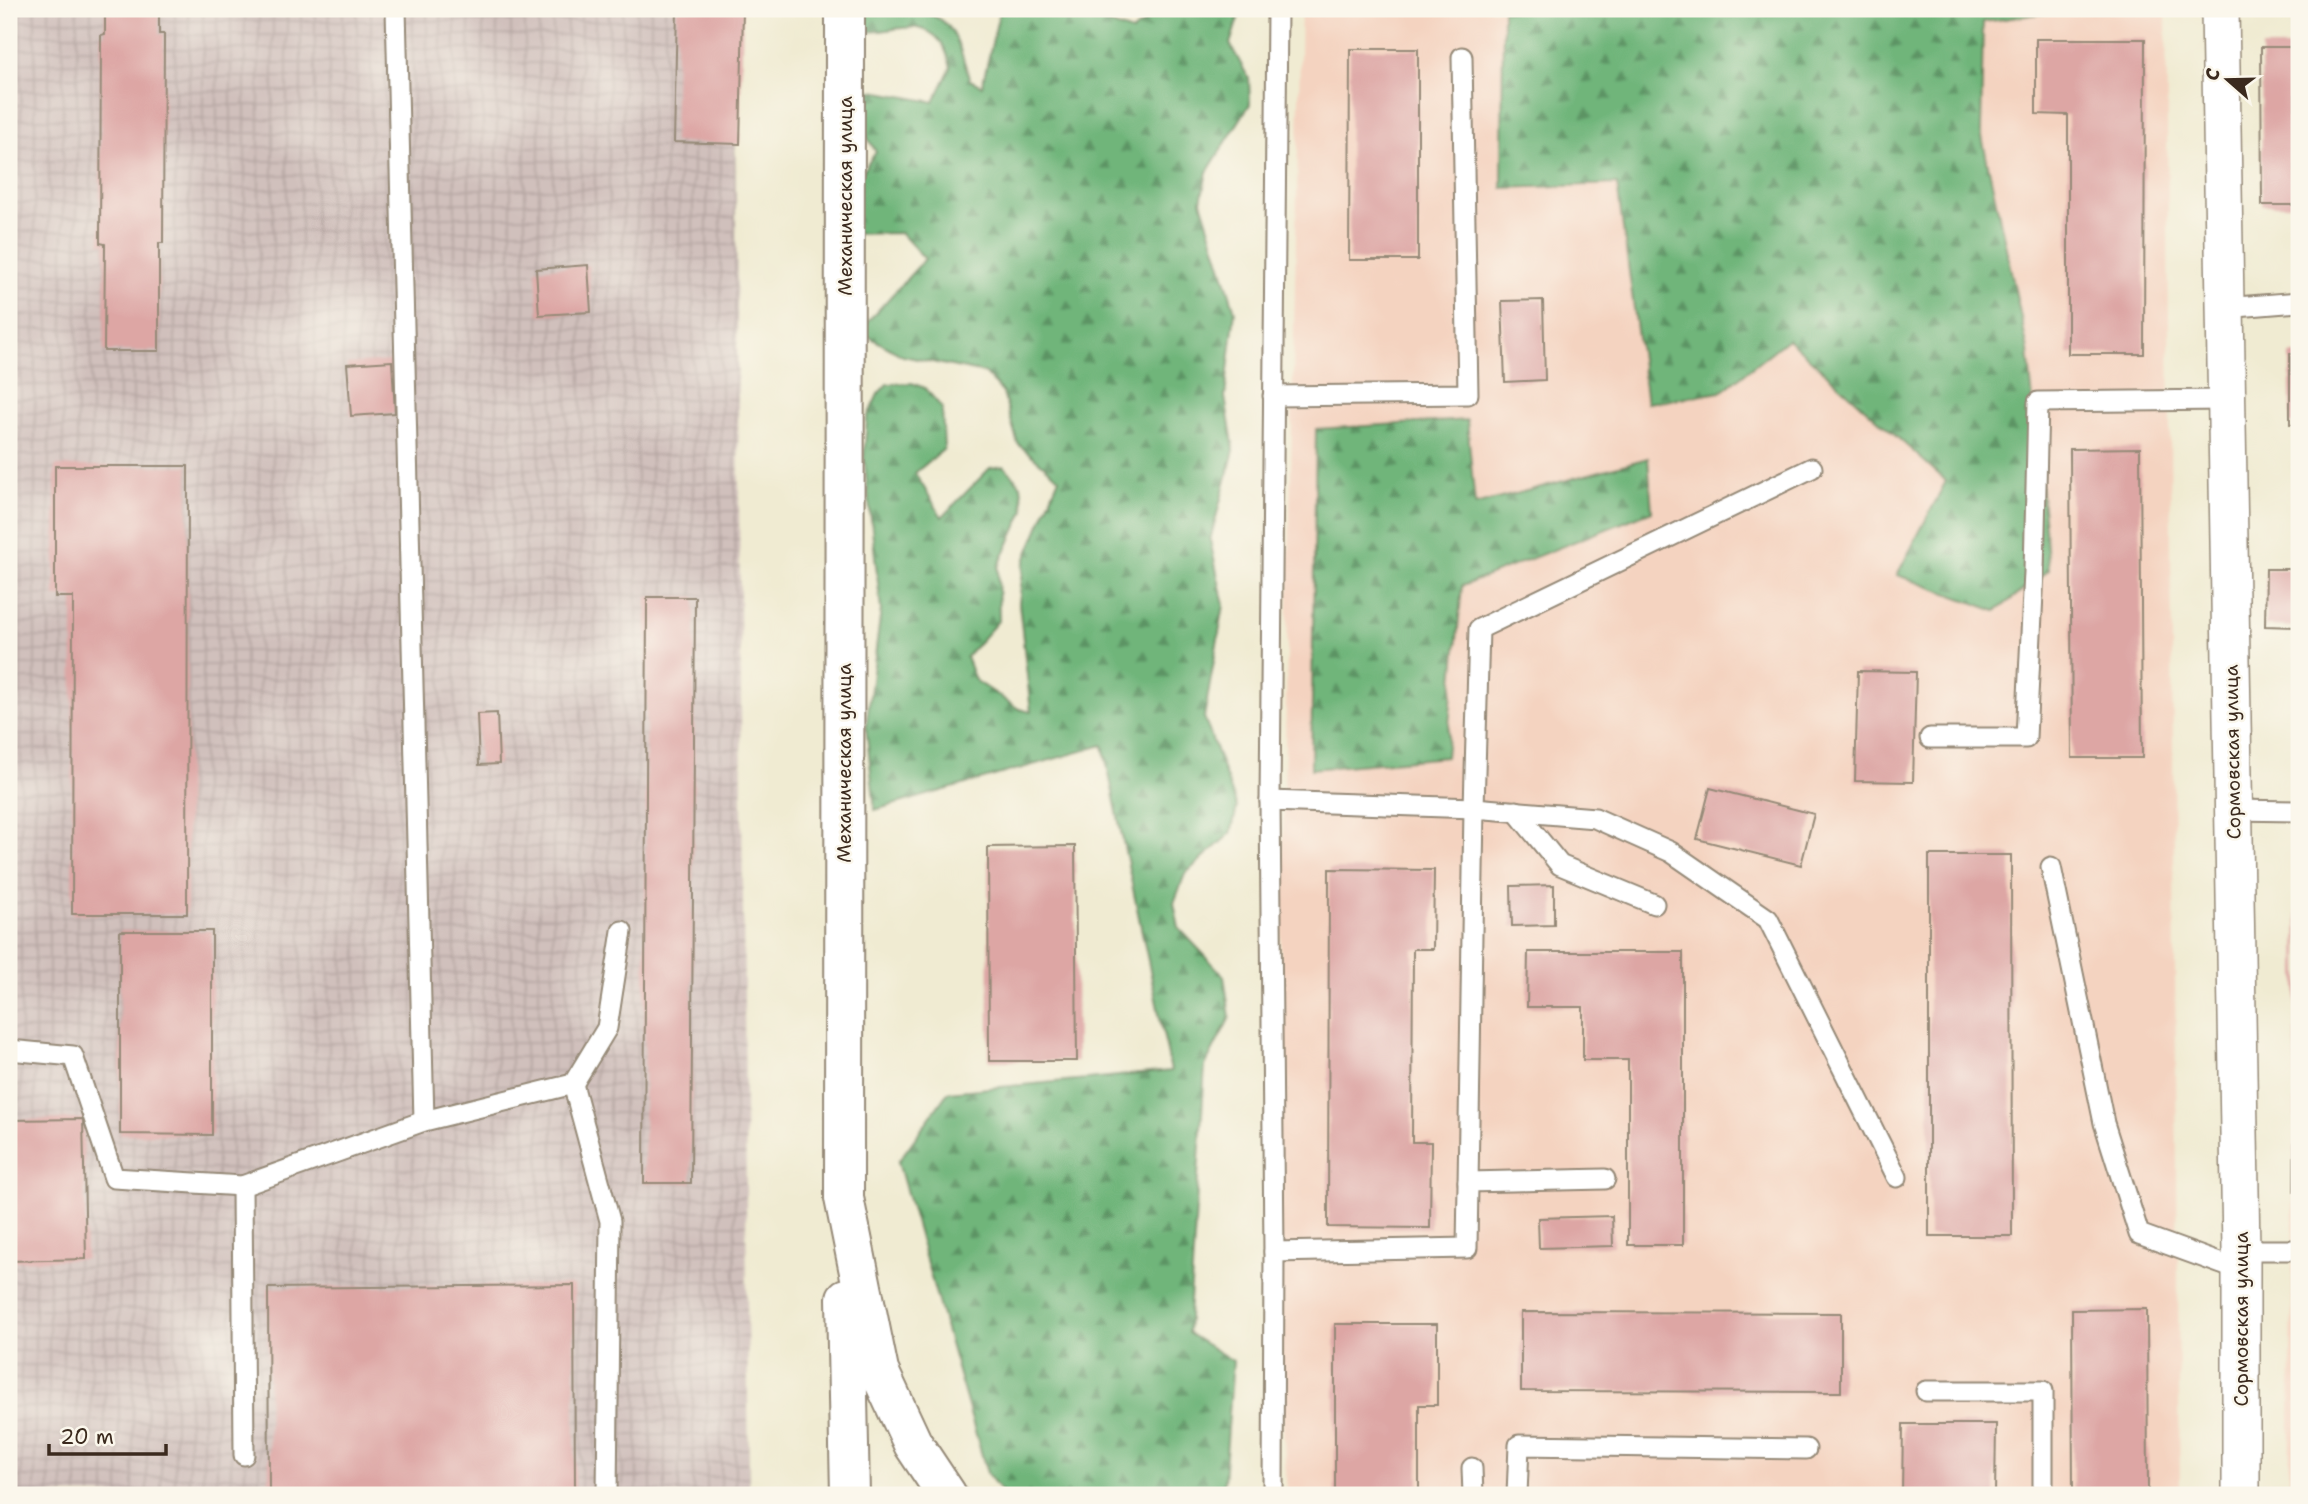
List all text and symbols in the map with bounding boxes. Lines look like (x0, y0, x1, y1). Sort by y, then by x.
north arrow (2192, 46, 2262, 116)
text: С (2199, 65, 2226, 84)
street label: Механическая улица (833, 96, 858, 296)
street label: Механическая улица (832, 663, 857, 863)
street label: Сормовская улица (2218, 664, 2247, 840)
street label: Сормовская улица (2229, 1231, 2254, 1406)
scale bar (49, 1413, 166, 1457)
text: 20 m (60, 1423, 114, 1451)

